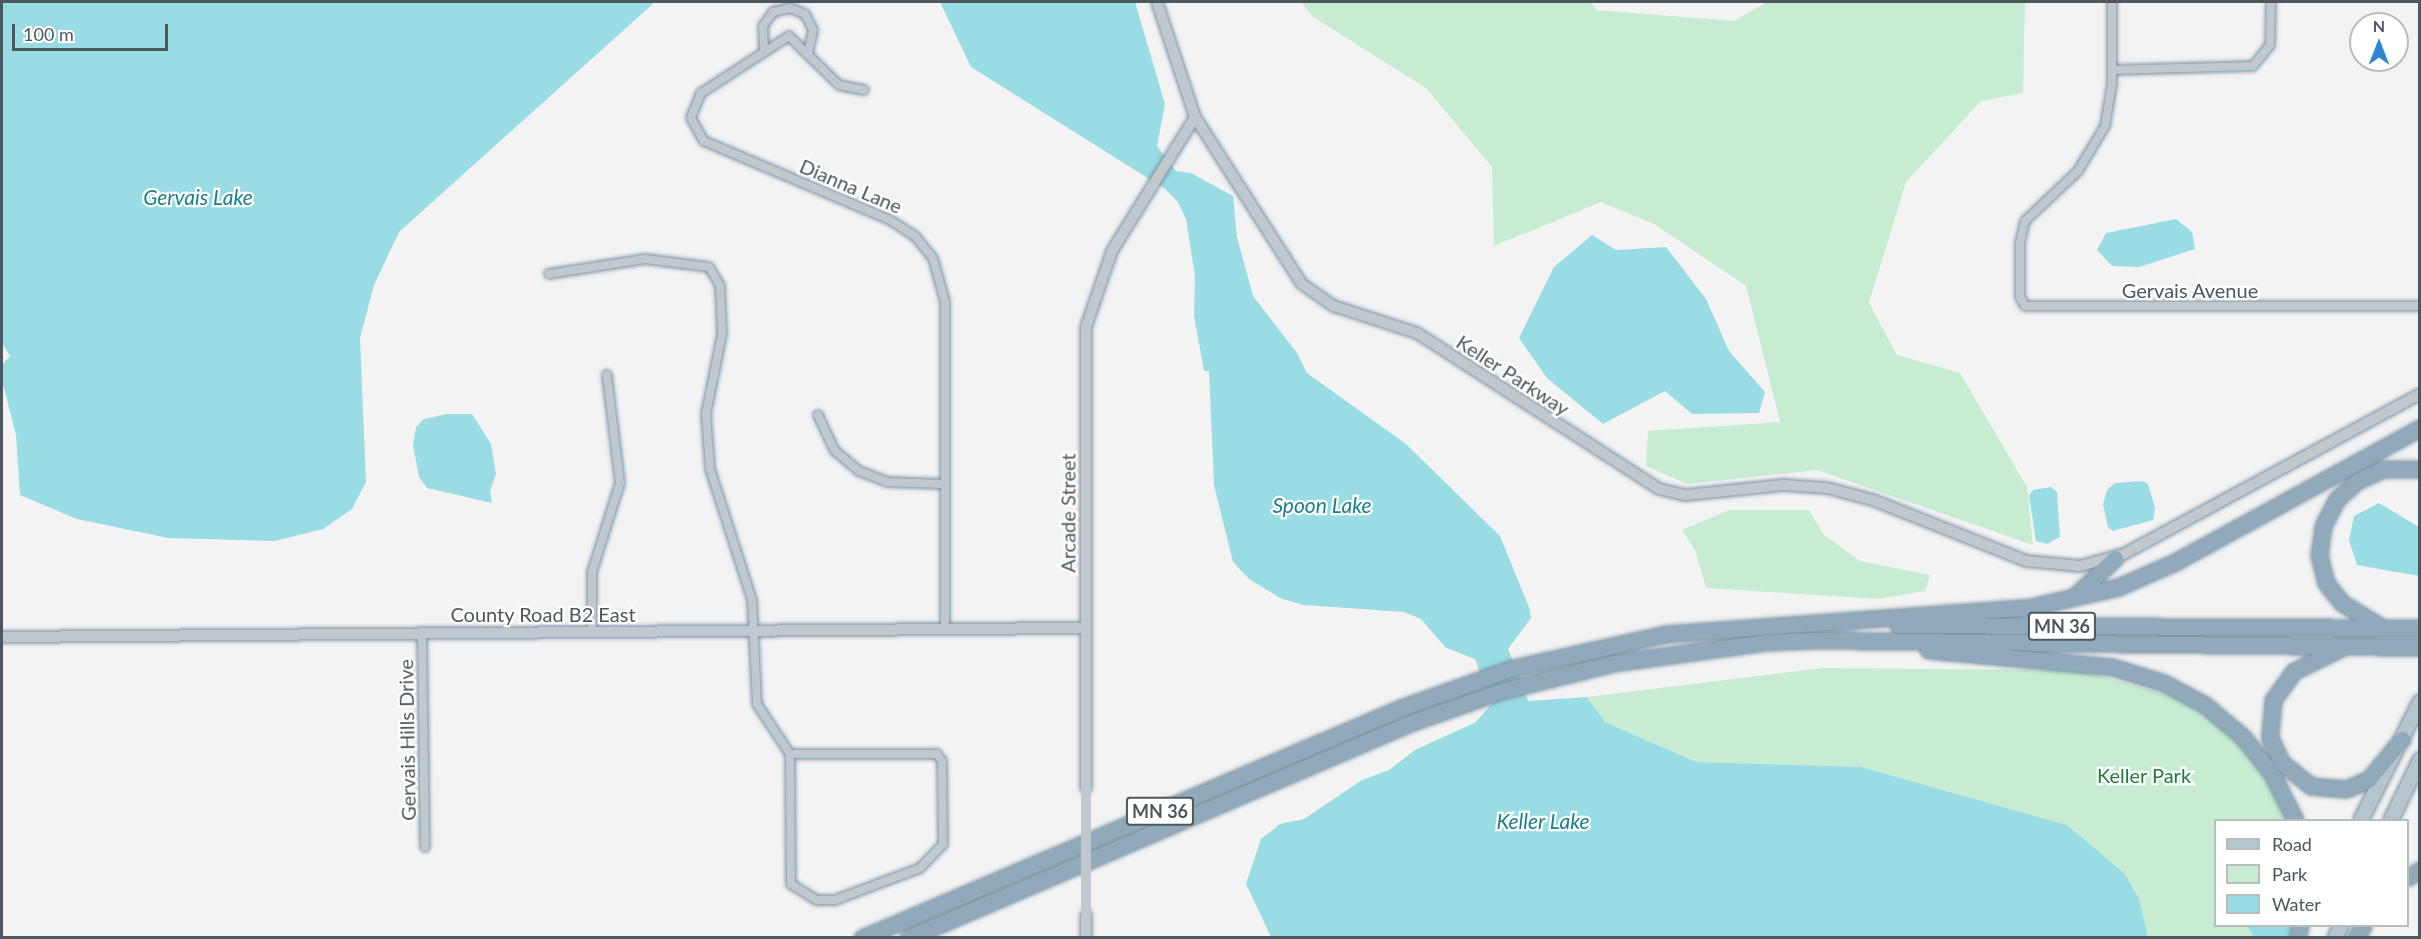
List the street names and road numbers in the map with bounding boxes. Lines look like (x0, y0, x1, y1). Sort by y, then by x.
street label: Dianna Lane (796, 154, 906, 218)
street label: Gervais Avenue (2121, 278, 2259, 302)
street label: Keller Parkway (1452, 330, 1574, 420)
street label: Arcade Street (1056, 453, 1080, 573)
street label: County Road B2 East (450, 602, 636, 626)
road number: MN 36 (2028, 611, 2096, 641)
street label: Gervais Hills Drive (394, 659, 420, 821)
road number: MN 36 (1126, 796, 1194, 826)

